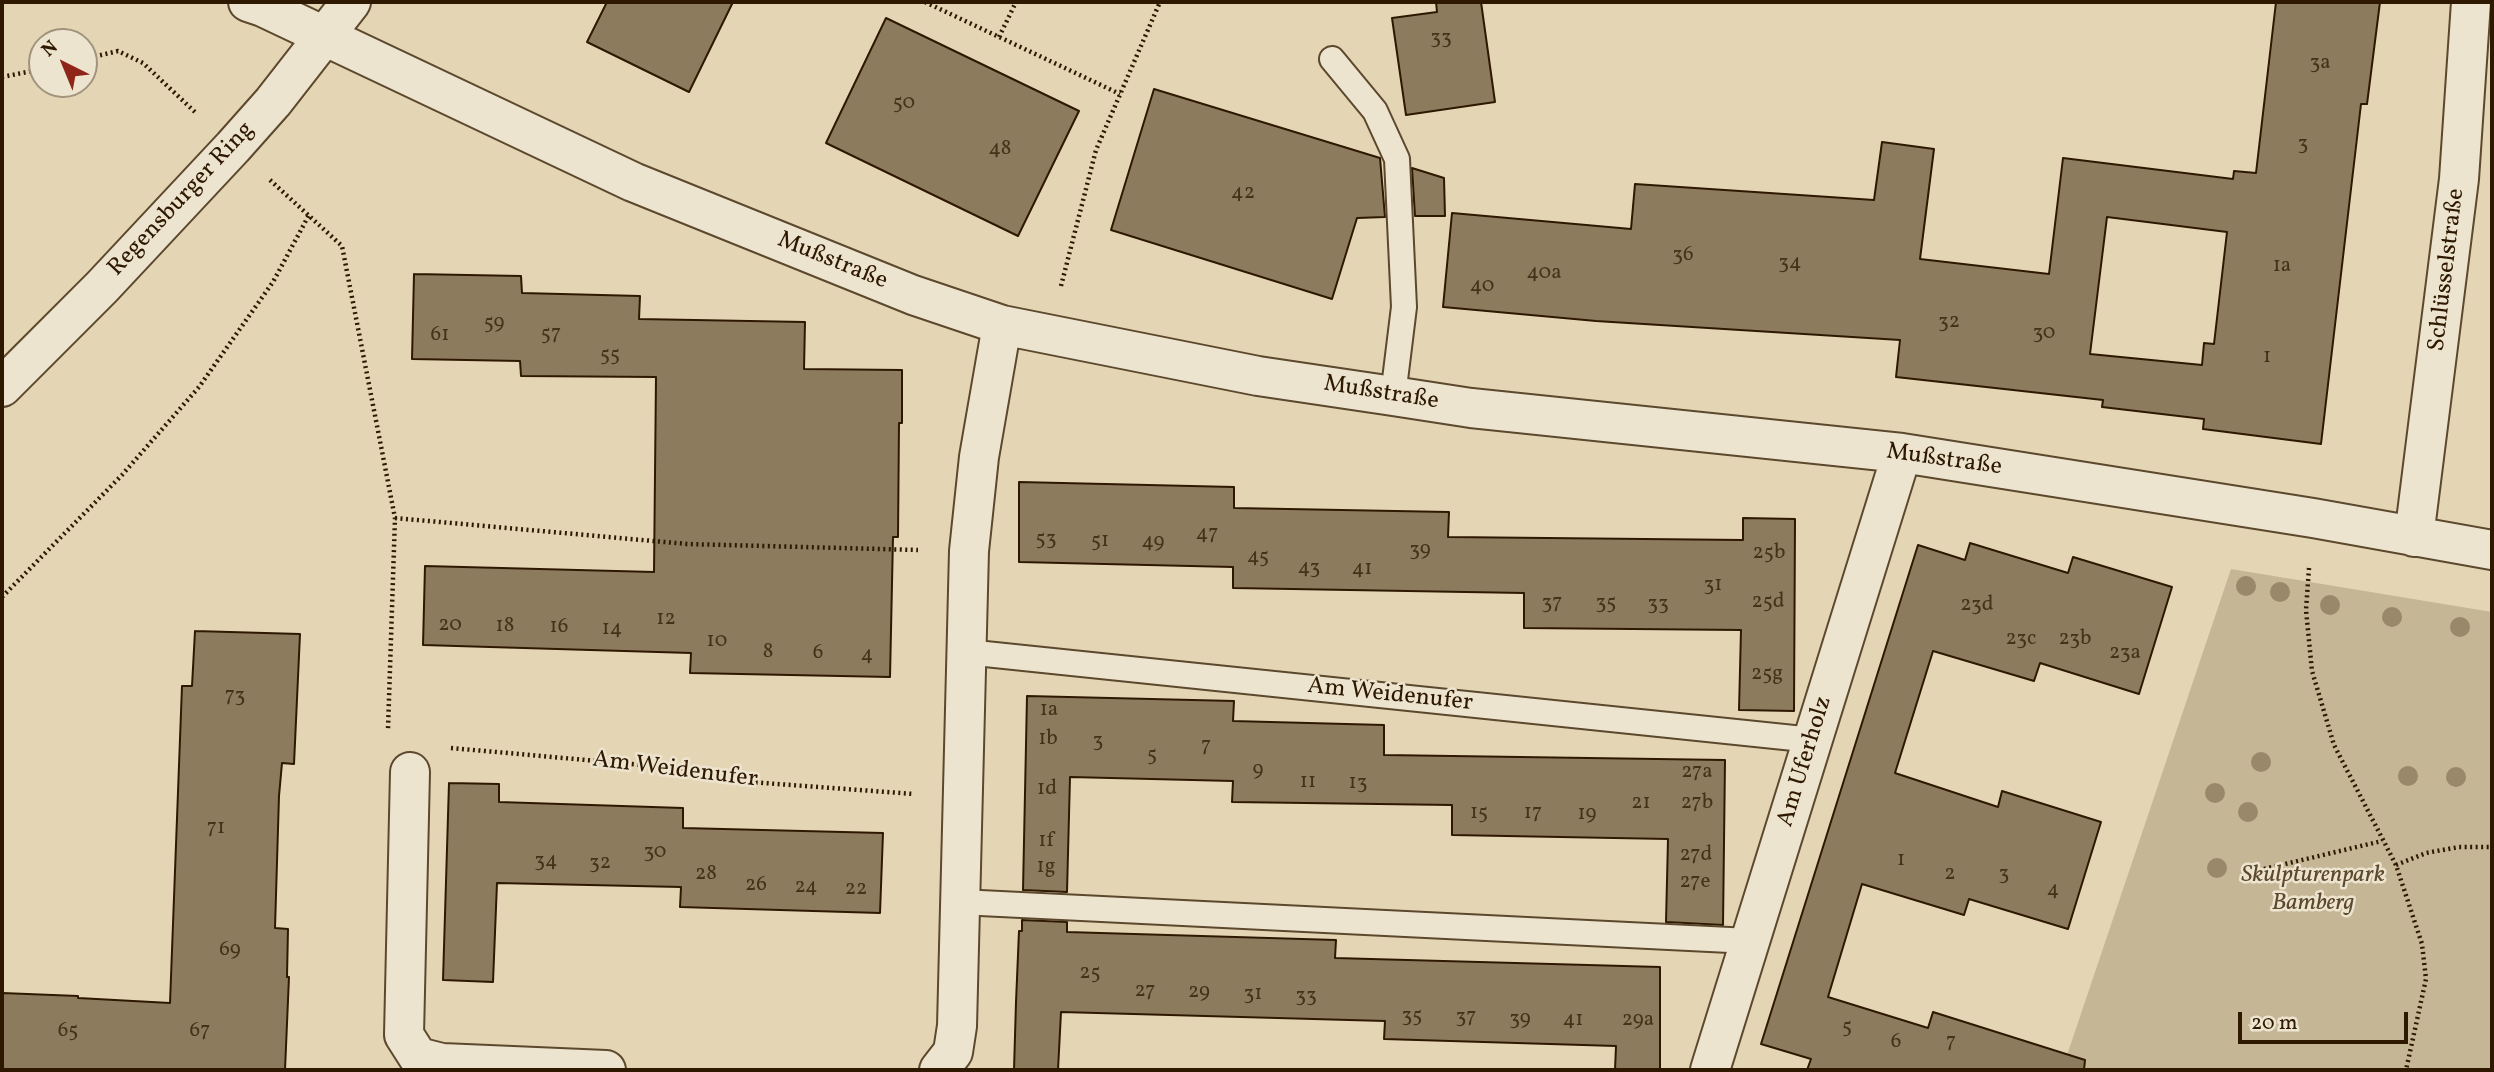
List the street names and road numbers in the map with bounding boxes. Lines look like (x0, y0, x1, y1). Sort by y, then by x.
street label: Regensburger Ring (103, 117, 261, 283)
street label: Schlüsselstraße (2424, 187, 2472, 353)
street label: Mußstraße (773, 227, 891, 297)
street label: Mußstraße (1321, 371, 1441, 417)
street label: Mußstraße (1884, 439, 2004, 483)
street label: Am Weidenufer (1306, 673, 1474, 719)
street label: Am Uferholz (1773, 693, 1839, 831)
street label: Am Weidenufer (591, 747, 759, 795)

